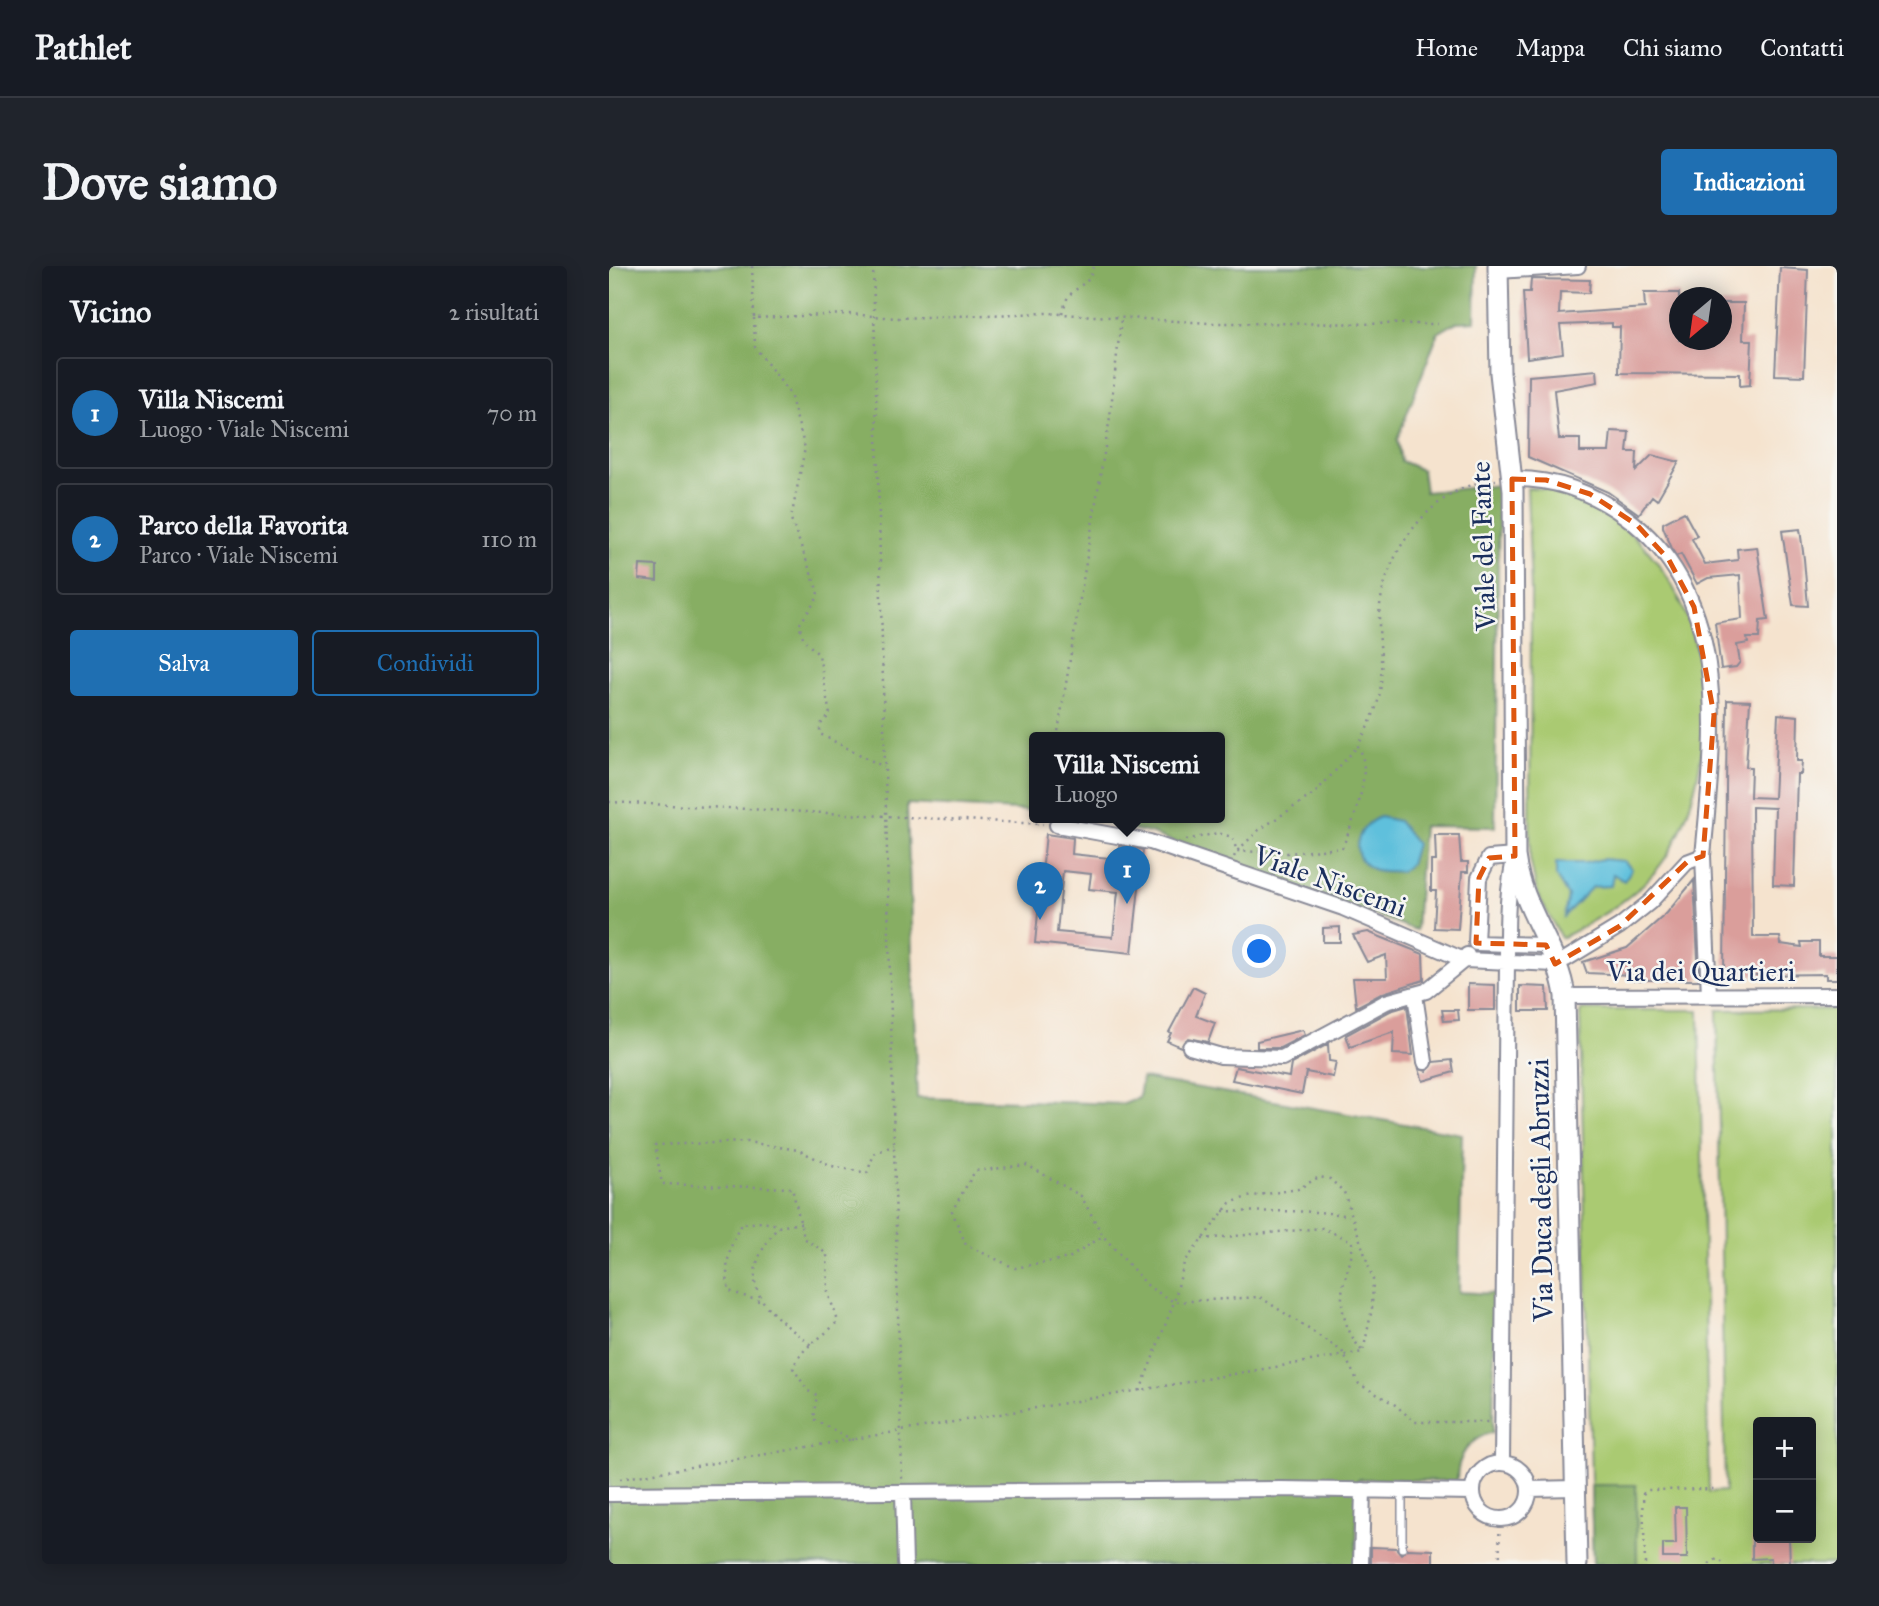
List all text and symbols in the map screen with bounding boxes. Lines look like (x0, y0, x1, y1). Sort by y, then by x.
text: Pathlet (35, 28, 132, 68)
text: Home (1415, 33, 1478, 63)
text: Mappa (1516, 33, 1585, 63)
text: Chi siamo (1623, 33, 1722, 63)
text: Contatti (1760, 33, 1844, 63)
button: Indicazioni (1661, 149, 1837, 215)
text: Dove siamo (42, 153, 277, 212)
north arrow (1669, 287, 1732, 350)
text: Vicino (70, 294, 151, 330)
text: 2 risultati (449, 298, 539, 326)
text: Villa Niscemi (139, 383, 284, 415)
text: 1 (90, 399, 100, 427)
text: 70 m (487, 399, 537, 427)
text: Luogo · Viale Niscemi (139, 415, 349, 443)
street label: Viale del Fante (1463, 461, 1503, 632)
text: Parco della Favorita (139, 509, 348, 541)
text: 2 (89, 525, 101, 553)
text: 110 m (481, 525, 537, 553)
text: Parco · Viale Niscemi (139, 541, 338, 569)
button: Salva (70, 630, 298, 696)
button: Condividi (312, 630, 539, 696)
popup (1029, 732, 1225, 823)
text: Villa Niscemi (1054, 748, 1200, 780)
text: Luogo (1054, 780, 1118, 808)
street label: Viale Niscemi (1248, 837, 1412, 925)
pin: 1 (1104, 846, 1150, 904)
pin: 2 (1017, 862, 1063, 920)
your location (1242, 934, 1276, 968)
street label: Via dei Quartieri (1606, 954, 1796, 989)
street label: Via Duca degli Abruzzi (1521, 1058, 1561, 1323)
map controls (1753, 1417, 1816, 1543)
button: + (1753, 1417, 1816, 1480)
button: − (1753, 1480, 1816, 1543)

